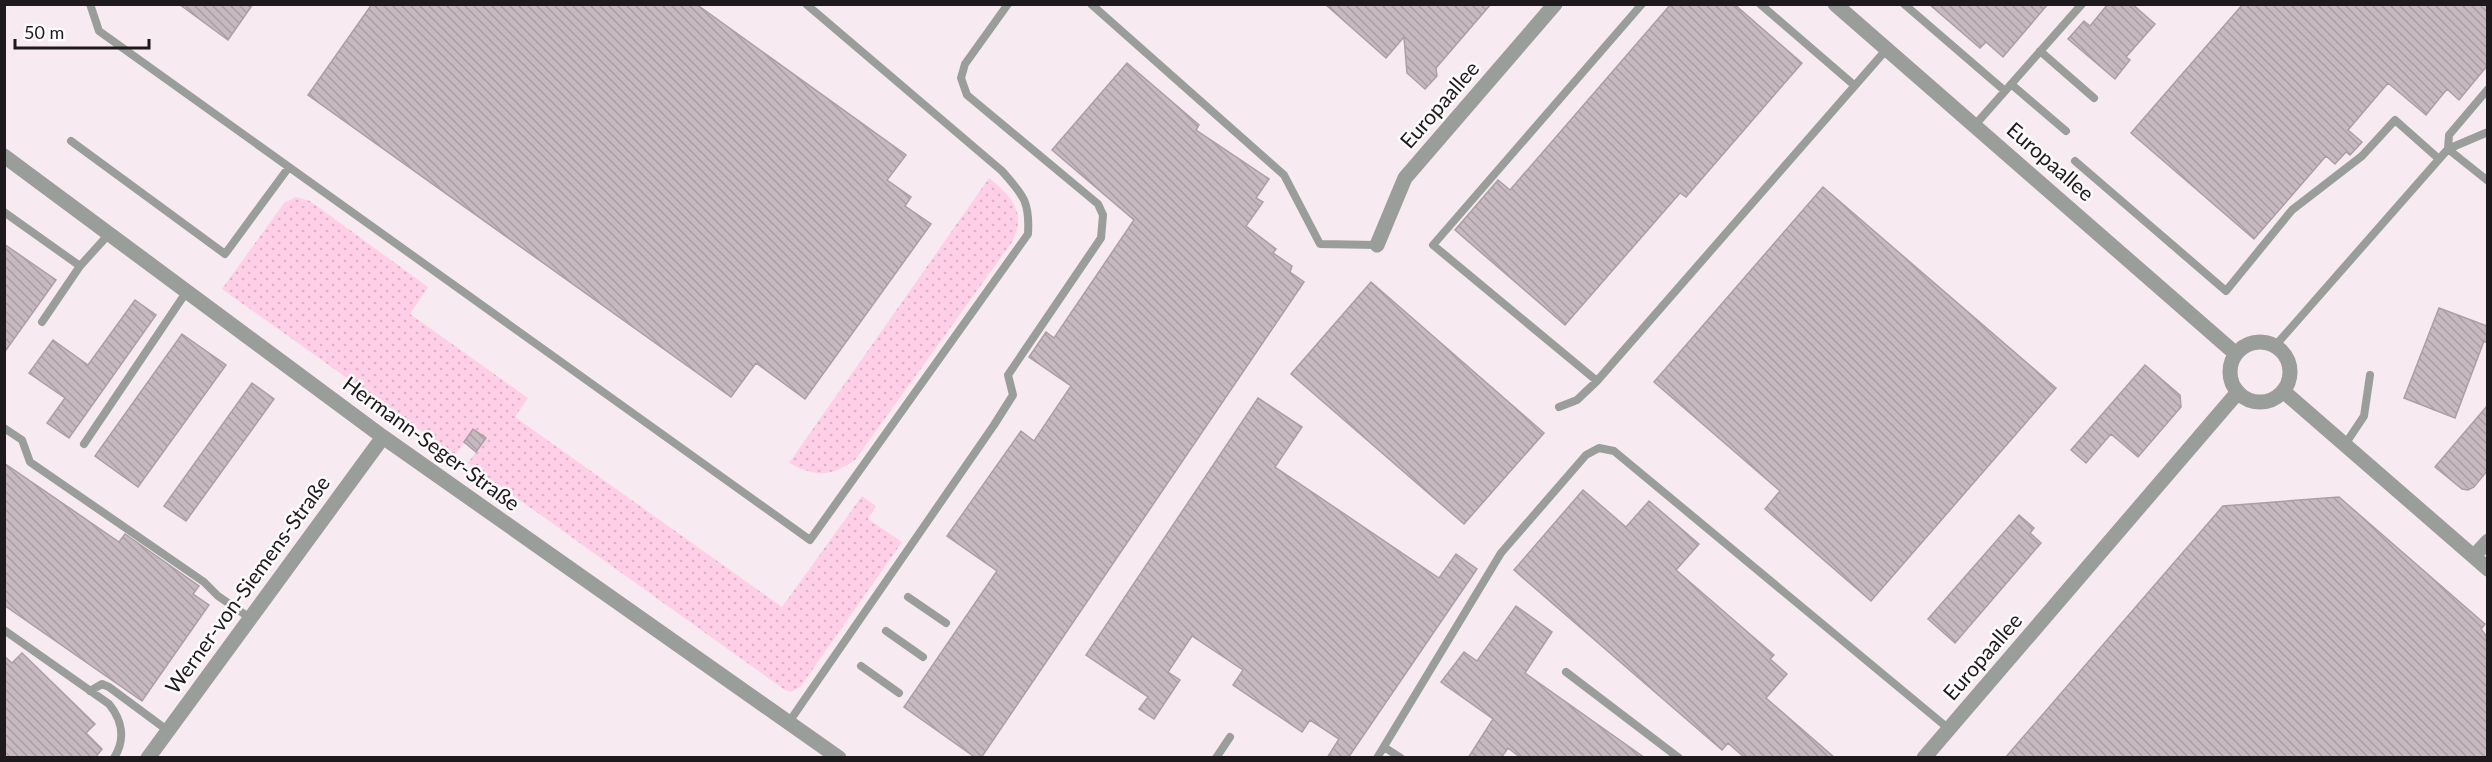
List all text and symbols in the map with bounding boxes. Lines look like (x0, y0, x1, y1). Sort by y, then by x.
scale bar (15, 12, 148, 50)
text: 50 m (24, 21, 64, 43)
street label: Europaallee (1394, 55, 1483, 153)
street label: Europaallee (2002, 116, 2100, 205)
street label: Hermann-Seger-Straße (339, 370, 525, 515)
street label: Werner-von-Siemens-Straße (159, 470, 334, 698)
street label: Europaallee (1937, 607, 2026, 705)

